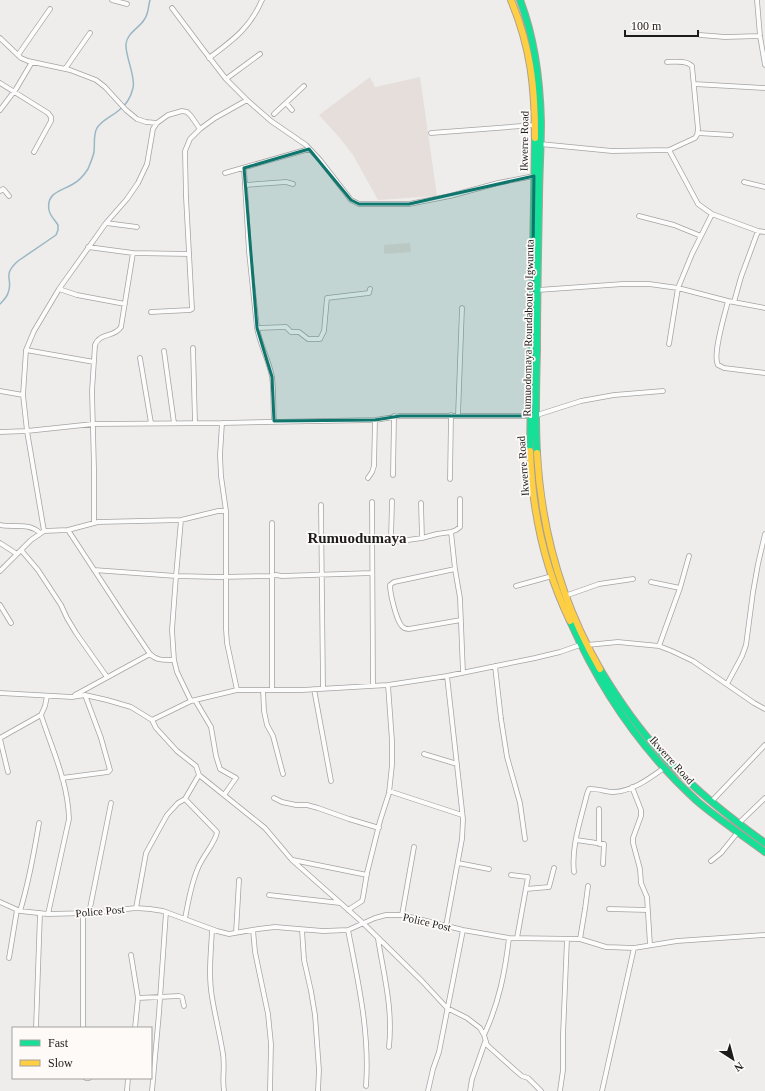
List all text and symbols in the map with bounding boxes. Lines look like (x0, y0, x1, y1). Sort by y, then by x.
scale bar (625, 12, 698, 38)
text: 100 m (631, 19, 662, 33)
street label: Ikwerre Road (517, 110, 531, 171)
street label: Rumuodomaya Roundabout to Igwuruta (520, 239, 536, 417)
street label: Ikwerre Road (515, 435, 531, 496)
district label: Rumuodumaya (307, 530, 407, 546)
street label: Ikwerre Road (647, 734, 697, 787)
street label: Police Post (75, 903, 125, 919)
street label: Police Post (402, 911, 452, 933)
legend (12, 1027, 152, 1079)
text: Fast (48, 1036, 69, 1050)
north arrow (713, 1039, 753, 1079)
text: Slow (48, 1056, 73, 1070)
text: N (732, 1060, 746, 1074)

